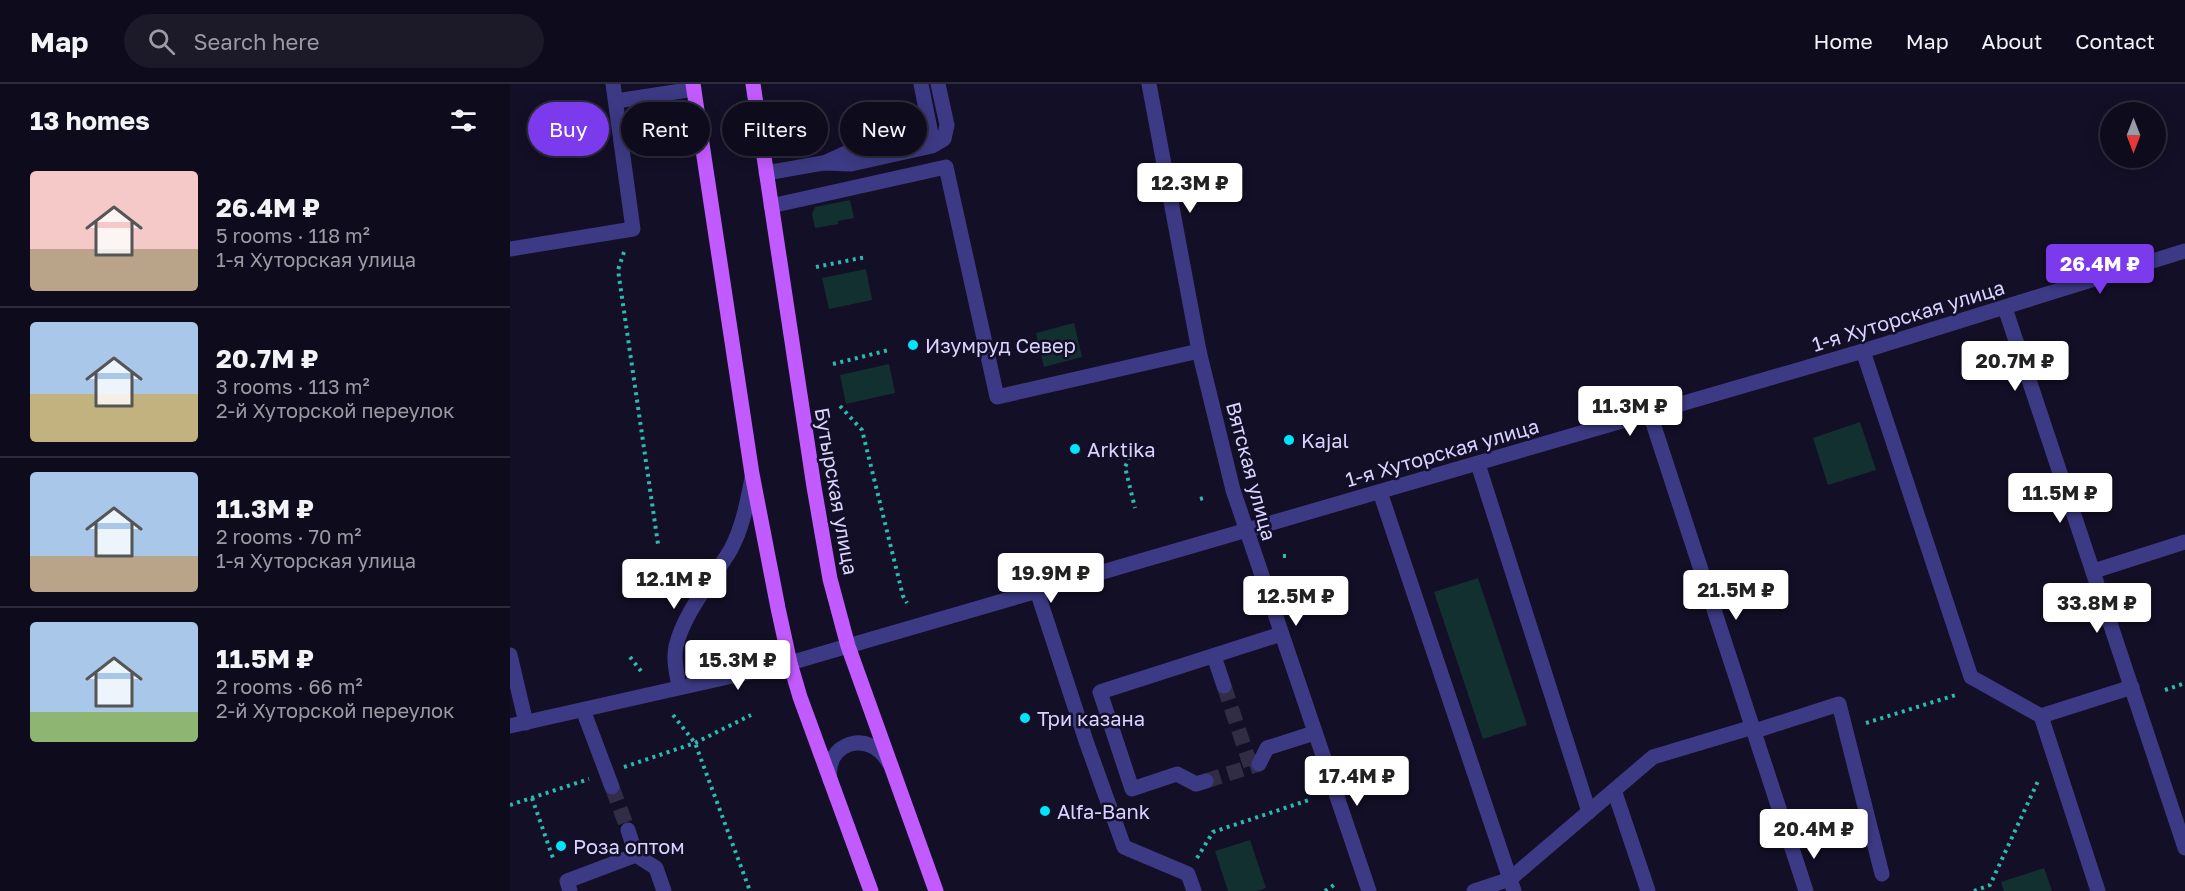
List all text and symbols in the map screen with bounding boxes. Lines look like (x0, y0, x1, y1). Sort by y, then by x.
search box (124, 14, 544, 68)
text: Map (30, 25, 88, 58)
icon: search (145, 25, 178, 58)
text: Search here (193, 28, 319, 55)
text: Home (1813, 28, 1873, 54)
text: Map (1906, 28, 1949, 54)
text: About (1982, 28, 2042, 54)
text: Contact (2075, 28, 2155, 54)
chip: Buy (528, 102, 609, 156)
chip: Rent (621, 102, 710, 156)
chip: Filters (722, 102, 828, 156)
chip: New (840, 102, 927, 156)
north arrow (2100, 102, 2166, 168)
map controls (2100, 102, 2166, 168)
icon: filters (447, 104, 480, 137)
text: 13 homes (30, 105, 150, 136)
pin: 12.3M ₽ (1135, 163, 1245, 214)
text: 12.3M ₽ (1151, 170, 1229, 194)
text: 26.4M ₽ (216, 192, 320, 223)
icon: home (78, 195, 150, 267)
text: 5 rooms · 118 m² (216, 223, 370, 247)
pin: 26.4M ₽ (2045, 244, 2155, 295)
text: 1-я Хуторская улица (216, 247, 416, 271)
text: 26.4M ₽ (2060, 251, 2140, 275)
street label: 1-я Хуторская улица (1809, 274, 2007, 356)
place label: Изумруд Север (925, 333, 1076, 357)
marker: Изумруд Север (906, 338, 920, 352)
pin: 20.7M ₽ (1960, 341, 2070, 392)
text: 20.7M ₽ (216, 343, 318, 374)
icon: home (78, 346, 150, 418)
text: 20.7M ₽ (1976, 348, 2054, 372)
text: 3 rooms · 113 m² (216, 374, 370, 398)
pin: 11.3M ₽ (1575, 386, 1685, 437)
text: 11.3M ₽ (1592, 393, 1668, 417)
text: 2-й Хуторской переулок (216, 398, 455, 422)
street label: Вятская улица (1222, 399, 1282, 543)
street label: Бутырская улица (810, 405, 864, 577)
street label: 1-я Хуторская улица (1343, 413, 1541, 491)
place label: Kajal (1301, 428, 1349, 452)
marker: Kajal (1282, 433, 1296, 447)
place label: Arktika (1087, 437, 1156, 461)
marker: Arktika (1068, 442, 1082, 456)
pin: 11.5M ₽ (2005, 473, 2115, 524)
text: 11.5M ₽ (2022, 480, 2098, 504)
text: 11.3M ₽ (216, 493, 314, 524)
icon: home (78, 496, 150, 568)
text: 2 rooms · 70 m² (216, 524, 361, 548)
text: 1-я Хуторская улица (216, 548, 416, 572)
pin: 19.9M ₽ (996, 553, 1106, 604)
pin: 12.1M ₽ (619, 559, 729, 610)
text: 19.9M ₽ (1012, 560, 1090, 584)
text: 12.1M ₽ (636, 566, 712, 590)
pin: 21.5M ₽ (1681, 570, 1791, 621)
pin: 12.5M ₽ (1241, 576, 1351, 627)
text: 21.5M ₽ (1697, 577, 1775, 601)
text: 12.5M ₽ (1257, 583, 1335, 607)
pin: 33.8M ₽ (2042, 583, 2152, 634)
text: 33.8M ₽ (2057, 590, 2137, 614)
pin: 15.3M ₽ (683, 640, 793, 691)
text: 11.5M ₽ (216, 643, 314, 674)
icon: home (78, 646, 150, 718)
text: 15.3M ₽ (699, 647, 777, 671)
text: 2 rooms · 66 m² (216, 674, 363, 698)
text: 2-й Хуторской переулок (216, 698, 455, 722)
place label: Три казана (1037, 706, 1145, 730)
marker: Три казана (1018, 711, 1032, 725)
pin: 17.4M ₽ (1302, 756, 1412, 807)
text: 17.4M ₽ (1319, 763, 1395, 787)
place label: Alfa-Bank (1057, 799, 1150, 823)
marker: Alfa-Bank (1038, 804, 1052, 818)
pin: 20.4M ₽ (1759, 809, 1869, 860)
text: 20.4M ₽ (1774, 816, 1854, 840)
place label: Роза оптом (573, 834, 685, 858)
marker: Роза оптом (554, 839, 568, 853)

